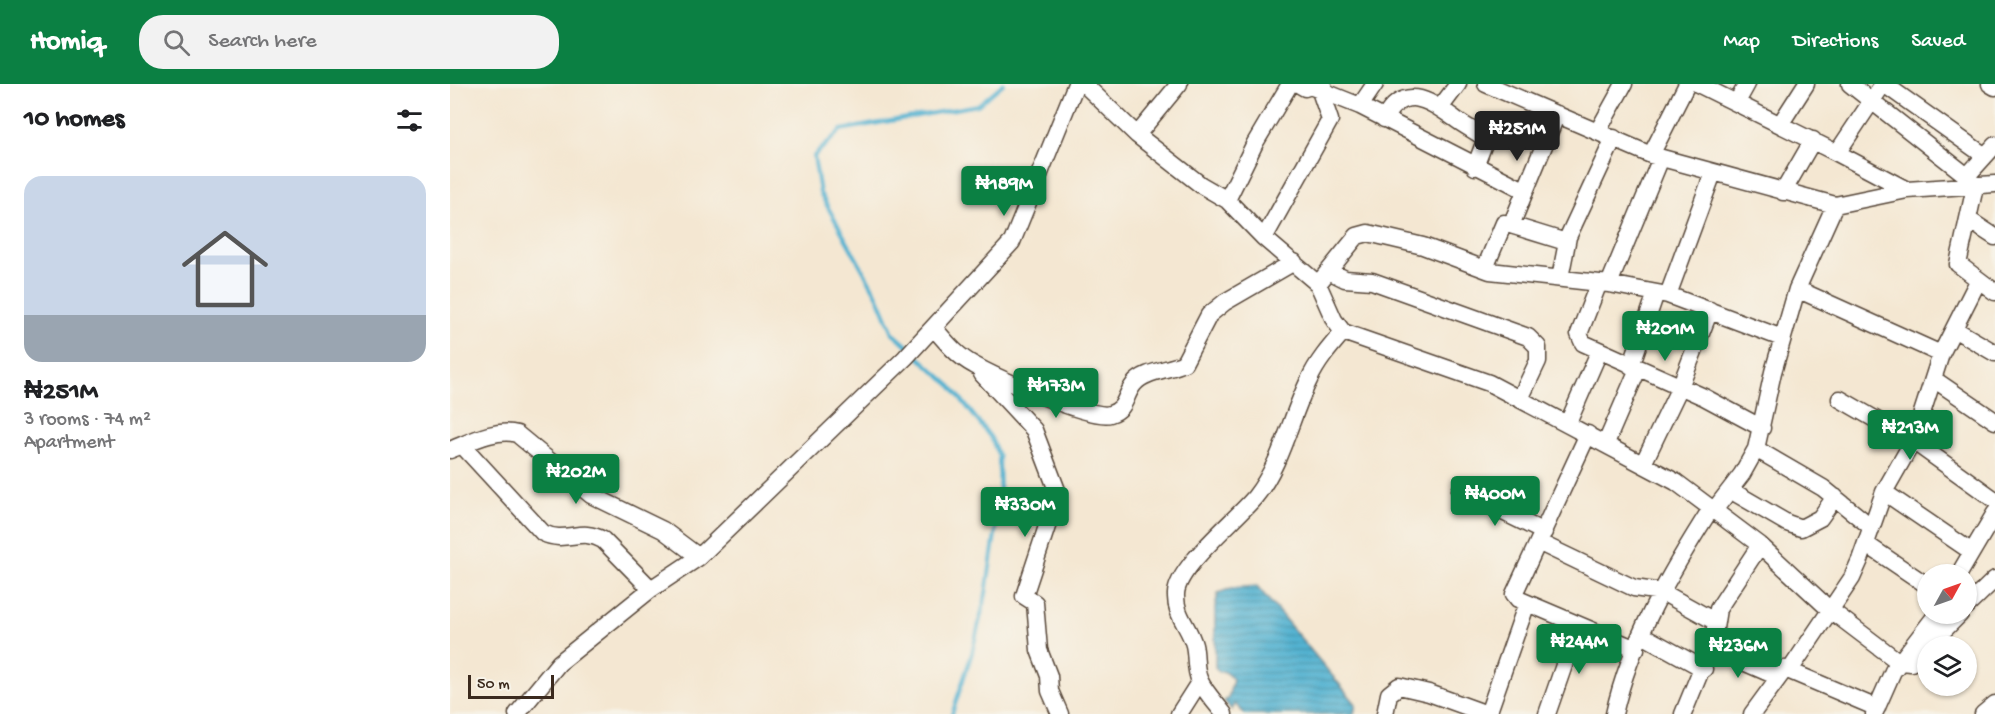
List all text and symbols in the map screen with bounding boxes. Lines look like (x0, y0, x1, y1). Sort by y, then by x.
search box (139, 15, 559, 69)
text: Homiq (30, 26, 103, 59)
icon: search (160, 26, 193, 59)
text: Search here (208, 29, 317, 55)
text: Map (1723, 30, 1760, 55)
text: Directions (1793, 30, 1878, 55)
text: Saved (1911, 30, 1965, 55)
icon: filters (393, 104, 426, 137)
text: 10 homes (24, 105, 124, 136)
pin: ₦251M (1475, 111, 1559, 162)
text: ₦251M (1489, 119, 1545, 142)
pin: ₦189M (962, 166, 1046, 217)
text: ₦189M (975, 174, 1033, 197)
icon: home (171, 215, 279, 323)
pin: ₦201M (1623, 311, 1707, 362)
text: ₦201M (1636, 319, 1694, 342)
pin: ₦173M (1014, 368, 1098, 419)
text: ₦173M (1027, 376, 1085, 399)
text: ₦251M (24, 378, 98, 409)
text: 3 rooms · 74 m² (24, 409, 151, 432)
pin: ₦213M (1868, 410, 1952, 461)
text: ₦213M (1882, 418, 1938, 441)
text: Apartment (24, 432, 114, 455)
pin: ₦202M (534, 454, 618, 505)
text: ₦202M (546, 462, 606, 485)
pin: ₦400M (1453, 476, 1537, 527)
text: ₦400M (1465, 484, 1525, 507)
pin: ₦330M (983, 487, 1067, 538)
text: ₦330M (995, 495, 1055, 518)
north arrow (1917, 564, 1977, 624)
map controls (1917, 564, 1977, 696)
pin: ₦244M (1537, 624, 1621, 675)
pin: ₦236M (1696, 628, 1780, 679)
text: ₦244M (1550, 632, 1608, 655)
text: ₦236M (1709, 636, 1767, 659)
button: layers (1917, 636, 1977, 696)
scale bar (468, 672, 554, 700)
text: 50 m (477, 676, 510, 695)

